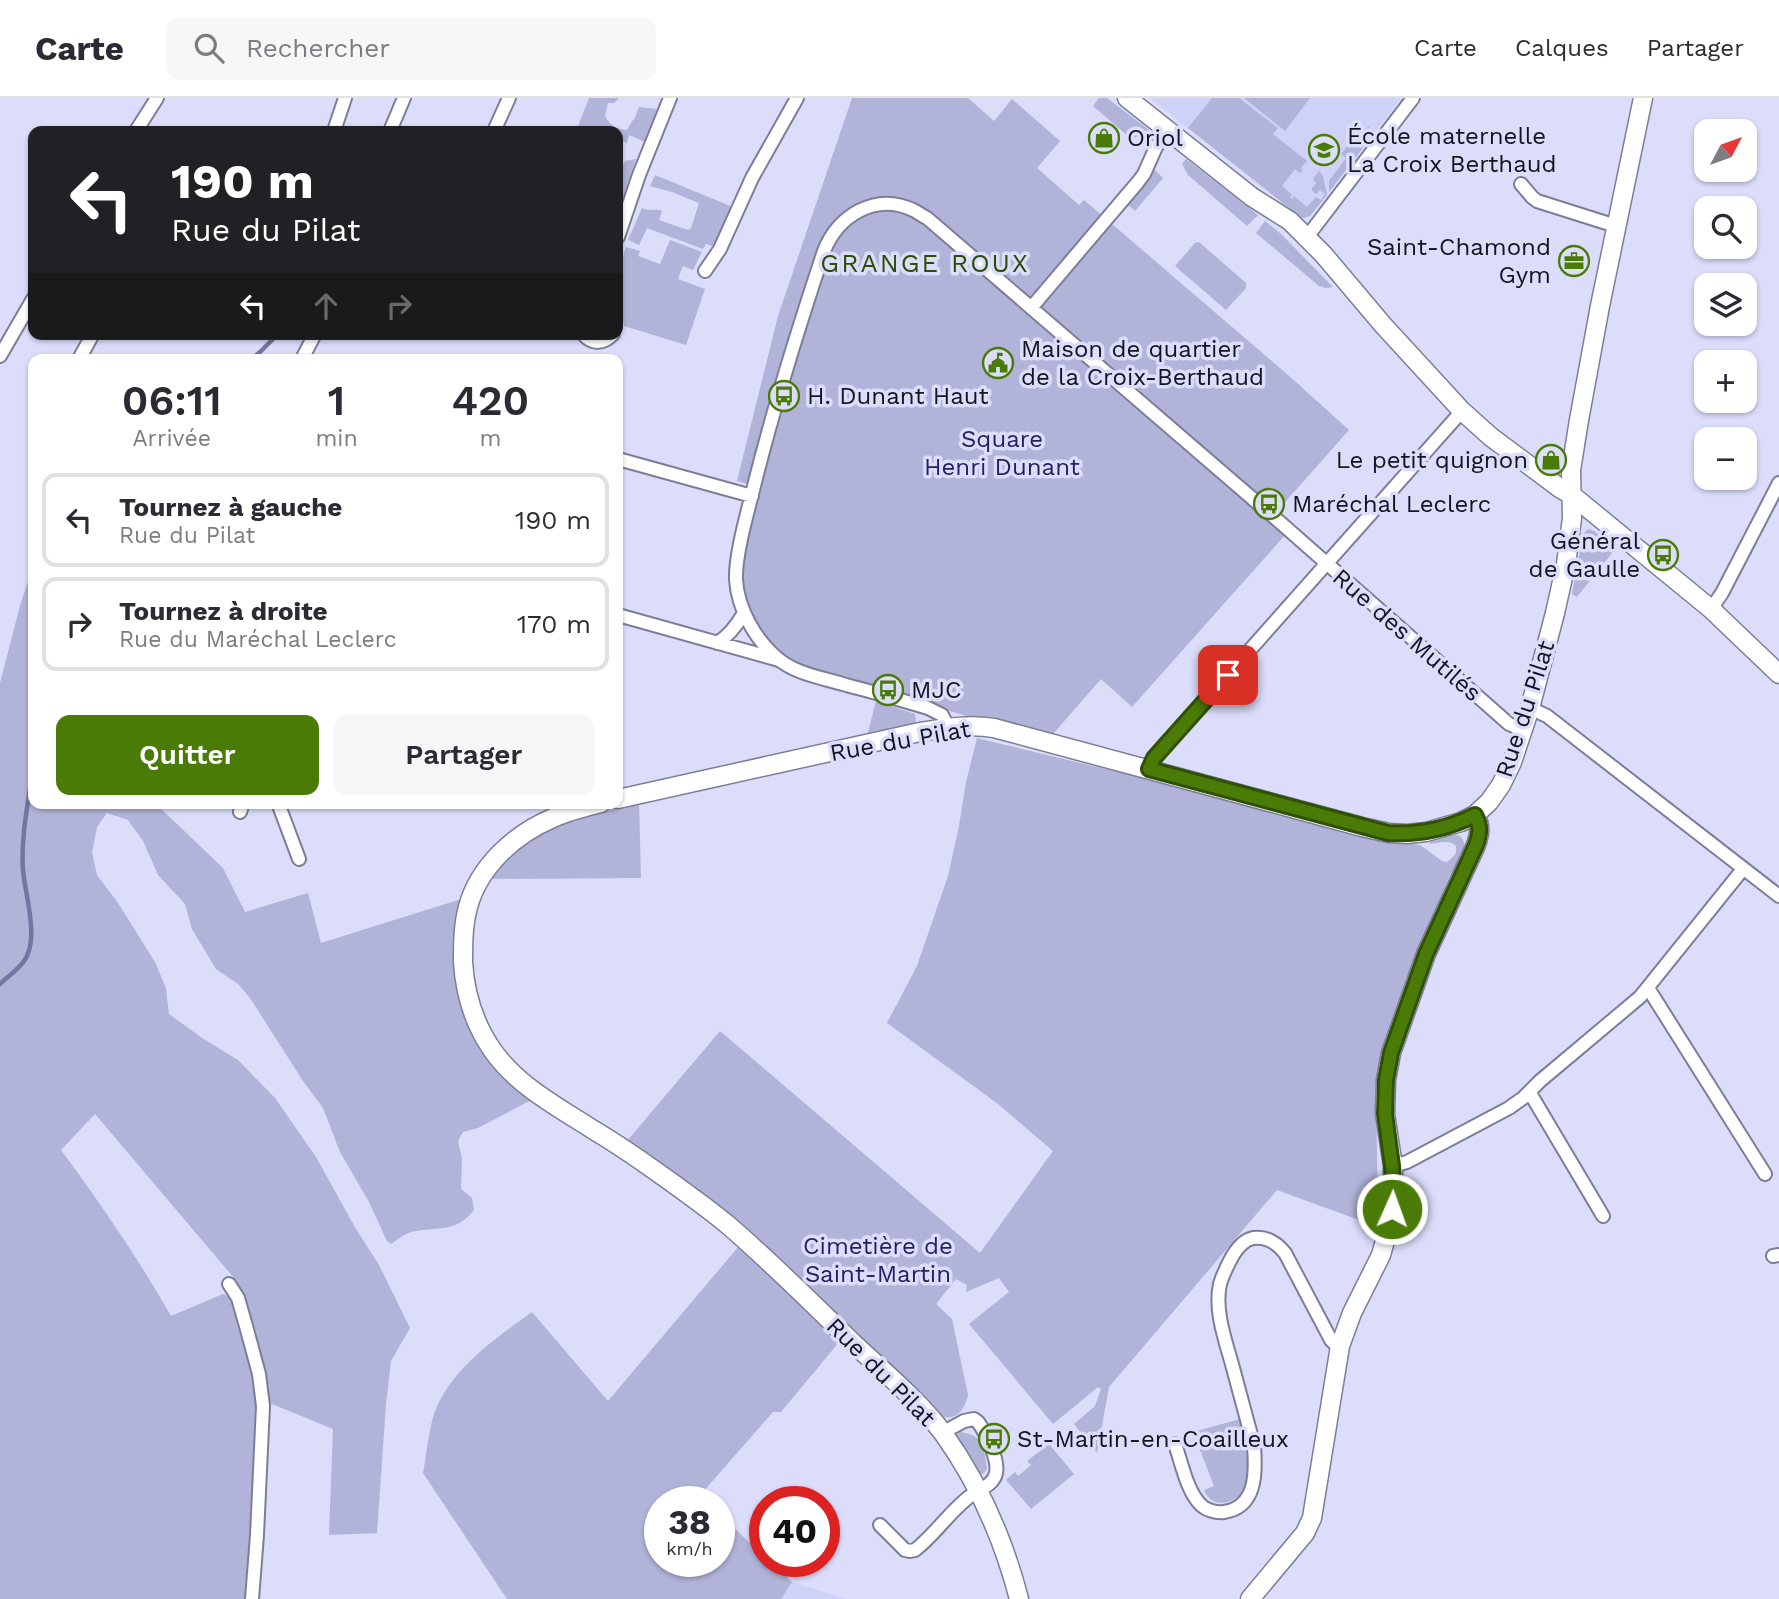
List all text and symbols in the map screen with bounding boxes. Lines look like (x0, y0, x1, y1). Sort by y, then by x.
search box (166, 17, 656, 80)
text: Carte (35, 29, 124, 68)
icon: search (190, 29, 228, 67)
text: Rechercher (246, 33, 390, 63)
text: Carte (1414, 34, 1477, 62)
text: Calques (1515, 34, 1609, 62)
text: Partager (1647, 34, 1744, 62)
north arrow (1694, 119, 1757, 182)
map controls (1694, 119, 1757, 490)
shop icon: Oriol (1087, 121, 1121, 155)
place label: École maternelle La Croix Berthaud (1347, 122, 1557, 178)
place label: Oriol (1127, 124, 1183, 152)
school or university icon: École maternelle La Croix Berthaud (1307, 133, 1341, 167)
text: 190 m (171, 152, 314, 210)
icon: left (56, 154, 147, 245)
button: search (1694, 196, 1757, 259)
text: Rue du Pilat (171, 211, 360, 249)
place label: Saint-Chamond Gym (1367, 233, 1551, 289)
office icon: Saint-Chamond Gym (1557, 244, 1591, 278)
district label: GRANGE ROUX (820, 248, 1030, 278)
button: layers (1694, 273, 1757, 336)
icon: left (234, 287, 272, 325)
icon: ahead (307, 287, 345, 325)
icon: right (380, 287, 418, 325)
place label: Maison de quartier de la Croix-Berthaud (1021, 335, 1264, 391)
public building icon: Maison de quartier de la Croix-Berthaud (981, 346, 1015, 380)
button: + (1694, 350, 1757, 413)
text: 06:11 (122, 376, 222, 425)
text: 1 (328, 376, 345, 425)
text: 420 (451, 376, 529, 425)
bus stop icon: H. Dunant Haut (767, 379, 801, 413)
place label: H. Dunant Haut (807, 382, 989, 410)
text: Arrivée (132, 425, 211, 452)
text: min (315, 425, 358, 452)
text: m (479, 425, 501, 452)
park label: Square Henri Dunant (924, 425, 1080, 481)
button: − (1694, 427, 1757, 490)
shop icon: Le petit quignon (1534, 443, 1568, 477)
place label: Le petit quignon (1336, 446, 1528, 474)
bus stop icon: Maréchal Leclerc (1252, 487, 1286, 521)
place label: Maréchal Leclerc (1292, 490, 1491, 518)
text: Tournez à gauche (119, 492, 342, 522)
icon: left (60, 501, 98, 539)
text: 190 m (515, 505, 591, 535)
text: Rue du Pilat (119, 522, 255, 549)
place label: Général de Gaulle (1529, 527, 1641, 583)
bus stop icon: Général de Gaulle (1646, 538, 1680, 572)
street label: Rue des Mutilés (1327, 563, 1487, 707)
text: Tournez à droite (119, 596, 328, 626)
icon: right (60, 605, 98, 643)
text: 170 m (517, 609, 591, 639)
text: Rue du Maréchal Leclerc (119, 626, 397, 653)
street label: Rue du Pilat (1490, 637, 1560, 781)
pin (1198, 645, 1258, 705)
icon: arrive (1209, 656, 1247, 694)
bus stop icon: MJC (871, 673, 905, 707)
place label: MJC (911, 676, 962, 704)
button: Quitter (56, 715, 319, 795)
button: Partager (333, 715, 595, 795)
street label: Rue du Pilat (828, 715, 972, 767)
position arrow (1355, 1172, 1429, 1246)
park label: Cimetière de Saint-Martin (803, 1232, 953, 1288)
street label: Rue du Pilat (821, 1312, 941, 1432)
bus stop icon: St-Martin-en-Coailleux (977, 1422, 1011, 1456)
place label: St-Martin-en-Coailleux (1017, 1425, 1289, 1453)
speed limit sign: 40 (749, 1486, 840, 1577)
text: 38 (668, 1501, 711, 1543)
text: km/h (666, 1538, 713, 1559)

